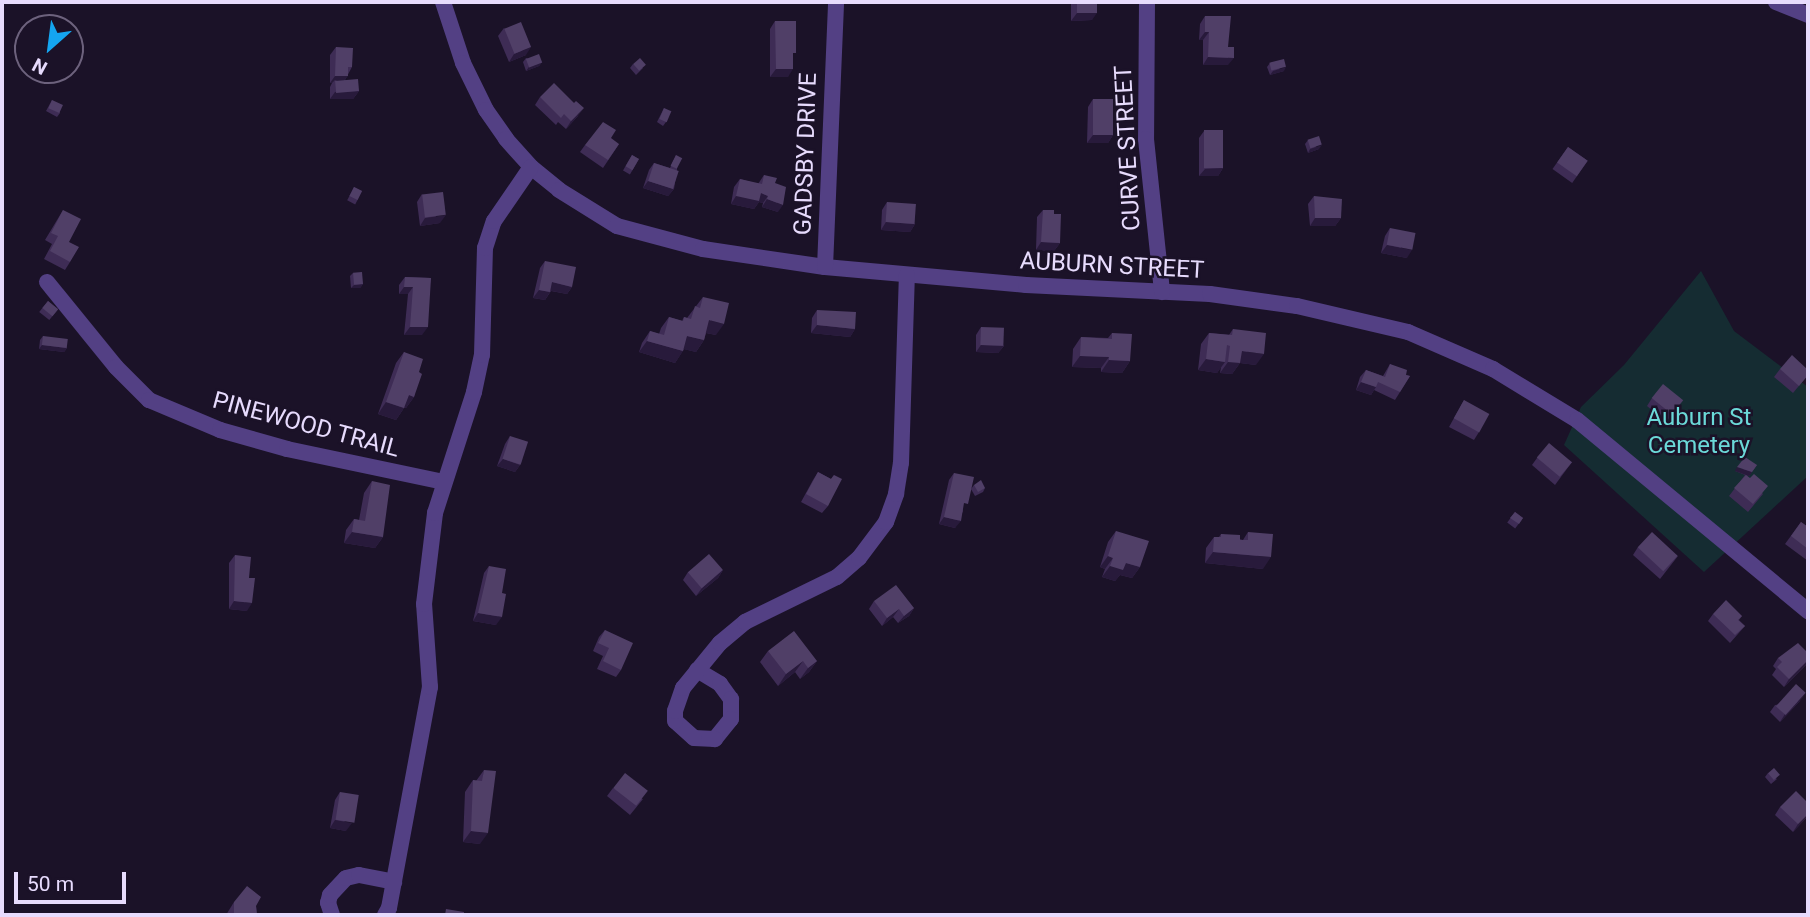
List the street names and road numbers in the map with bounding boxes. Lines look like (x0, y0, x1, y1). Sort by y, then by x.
street label: CURVE STREET (1109, 64, 1147, 232)
street label: GADSBY DRIVE (789, 72, 823, 236)
street label: AUBURN STREET (1019, 247, 1205, 285)
street label: PINEWOOD TRAIL (209, 386, 403, 464)

